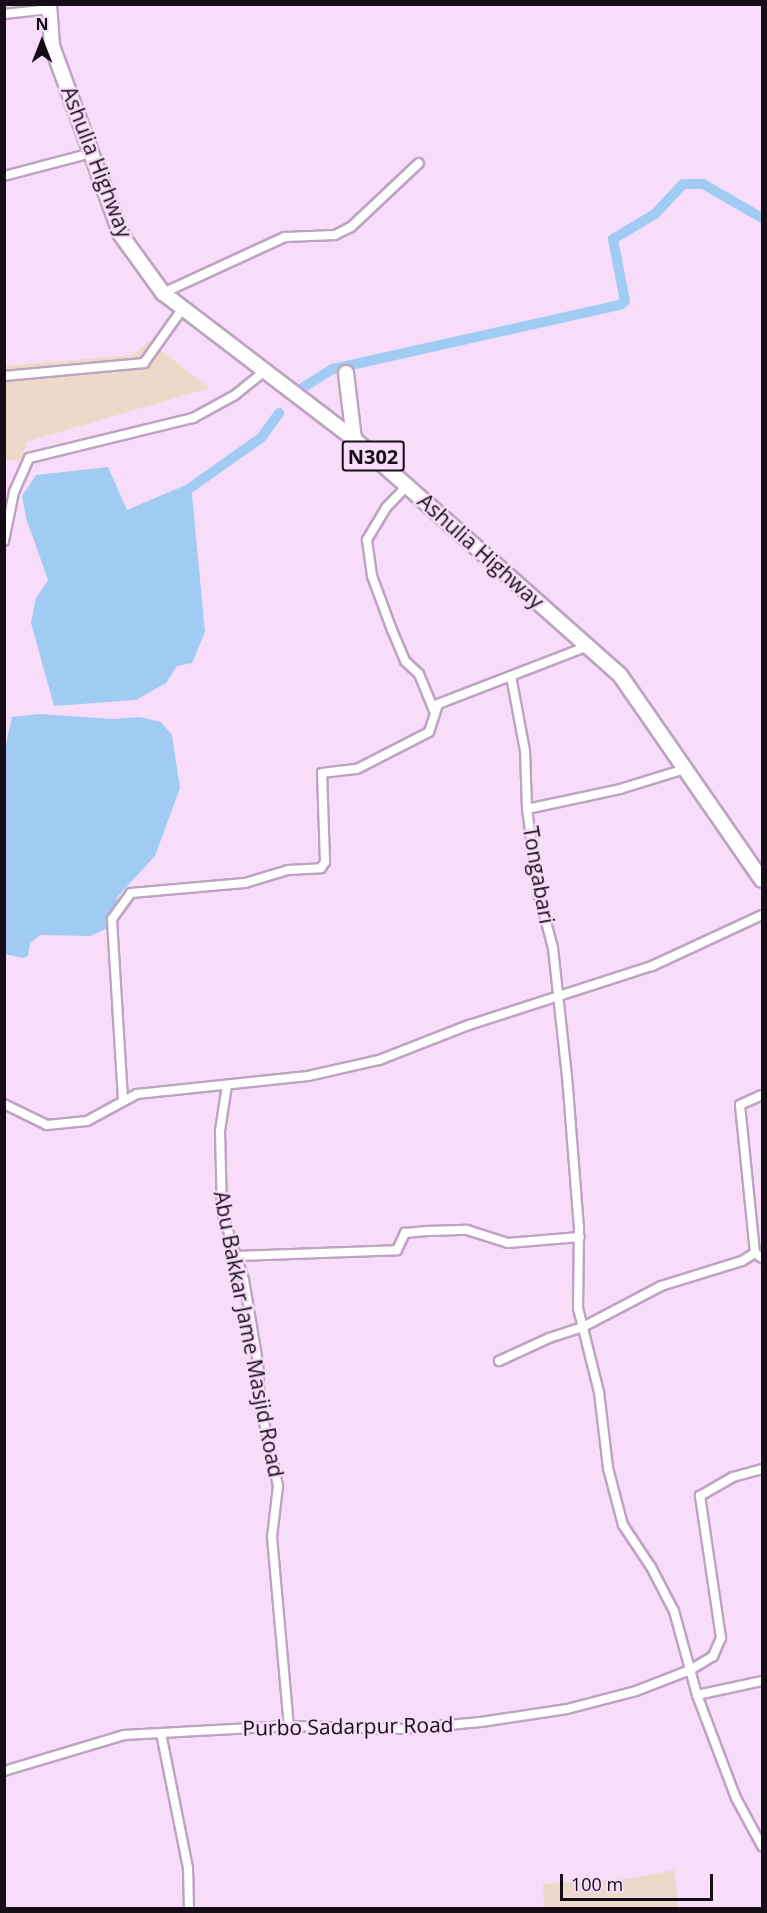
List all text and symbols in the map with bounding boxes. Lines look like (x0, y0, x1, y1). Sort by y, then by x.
north arrow (12, 12, 72, 72)
text: N (35, 13, 49, 35)
street label: Ashulia Highway (57, 83, 137, 241)
road number: N302 (342, 439, 404, 473)
street label: Ashulia Highway (413, 488, 549, 614)
street label: Tongabari (518, 824, 560, 926)
street label: Abu Bakkar Jame Masjid Road (209, 1189, 289, 1479)
street label: Purbo Sadarpur Road (242, 1712, 454, 1740)
scale bar (563, 1862, 716, 1900)
text: 100 m (571, 1872, 623, 1896)

